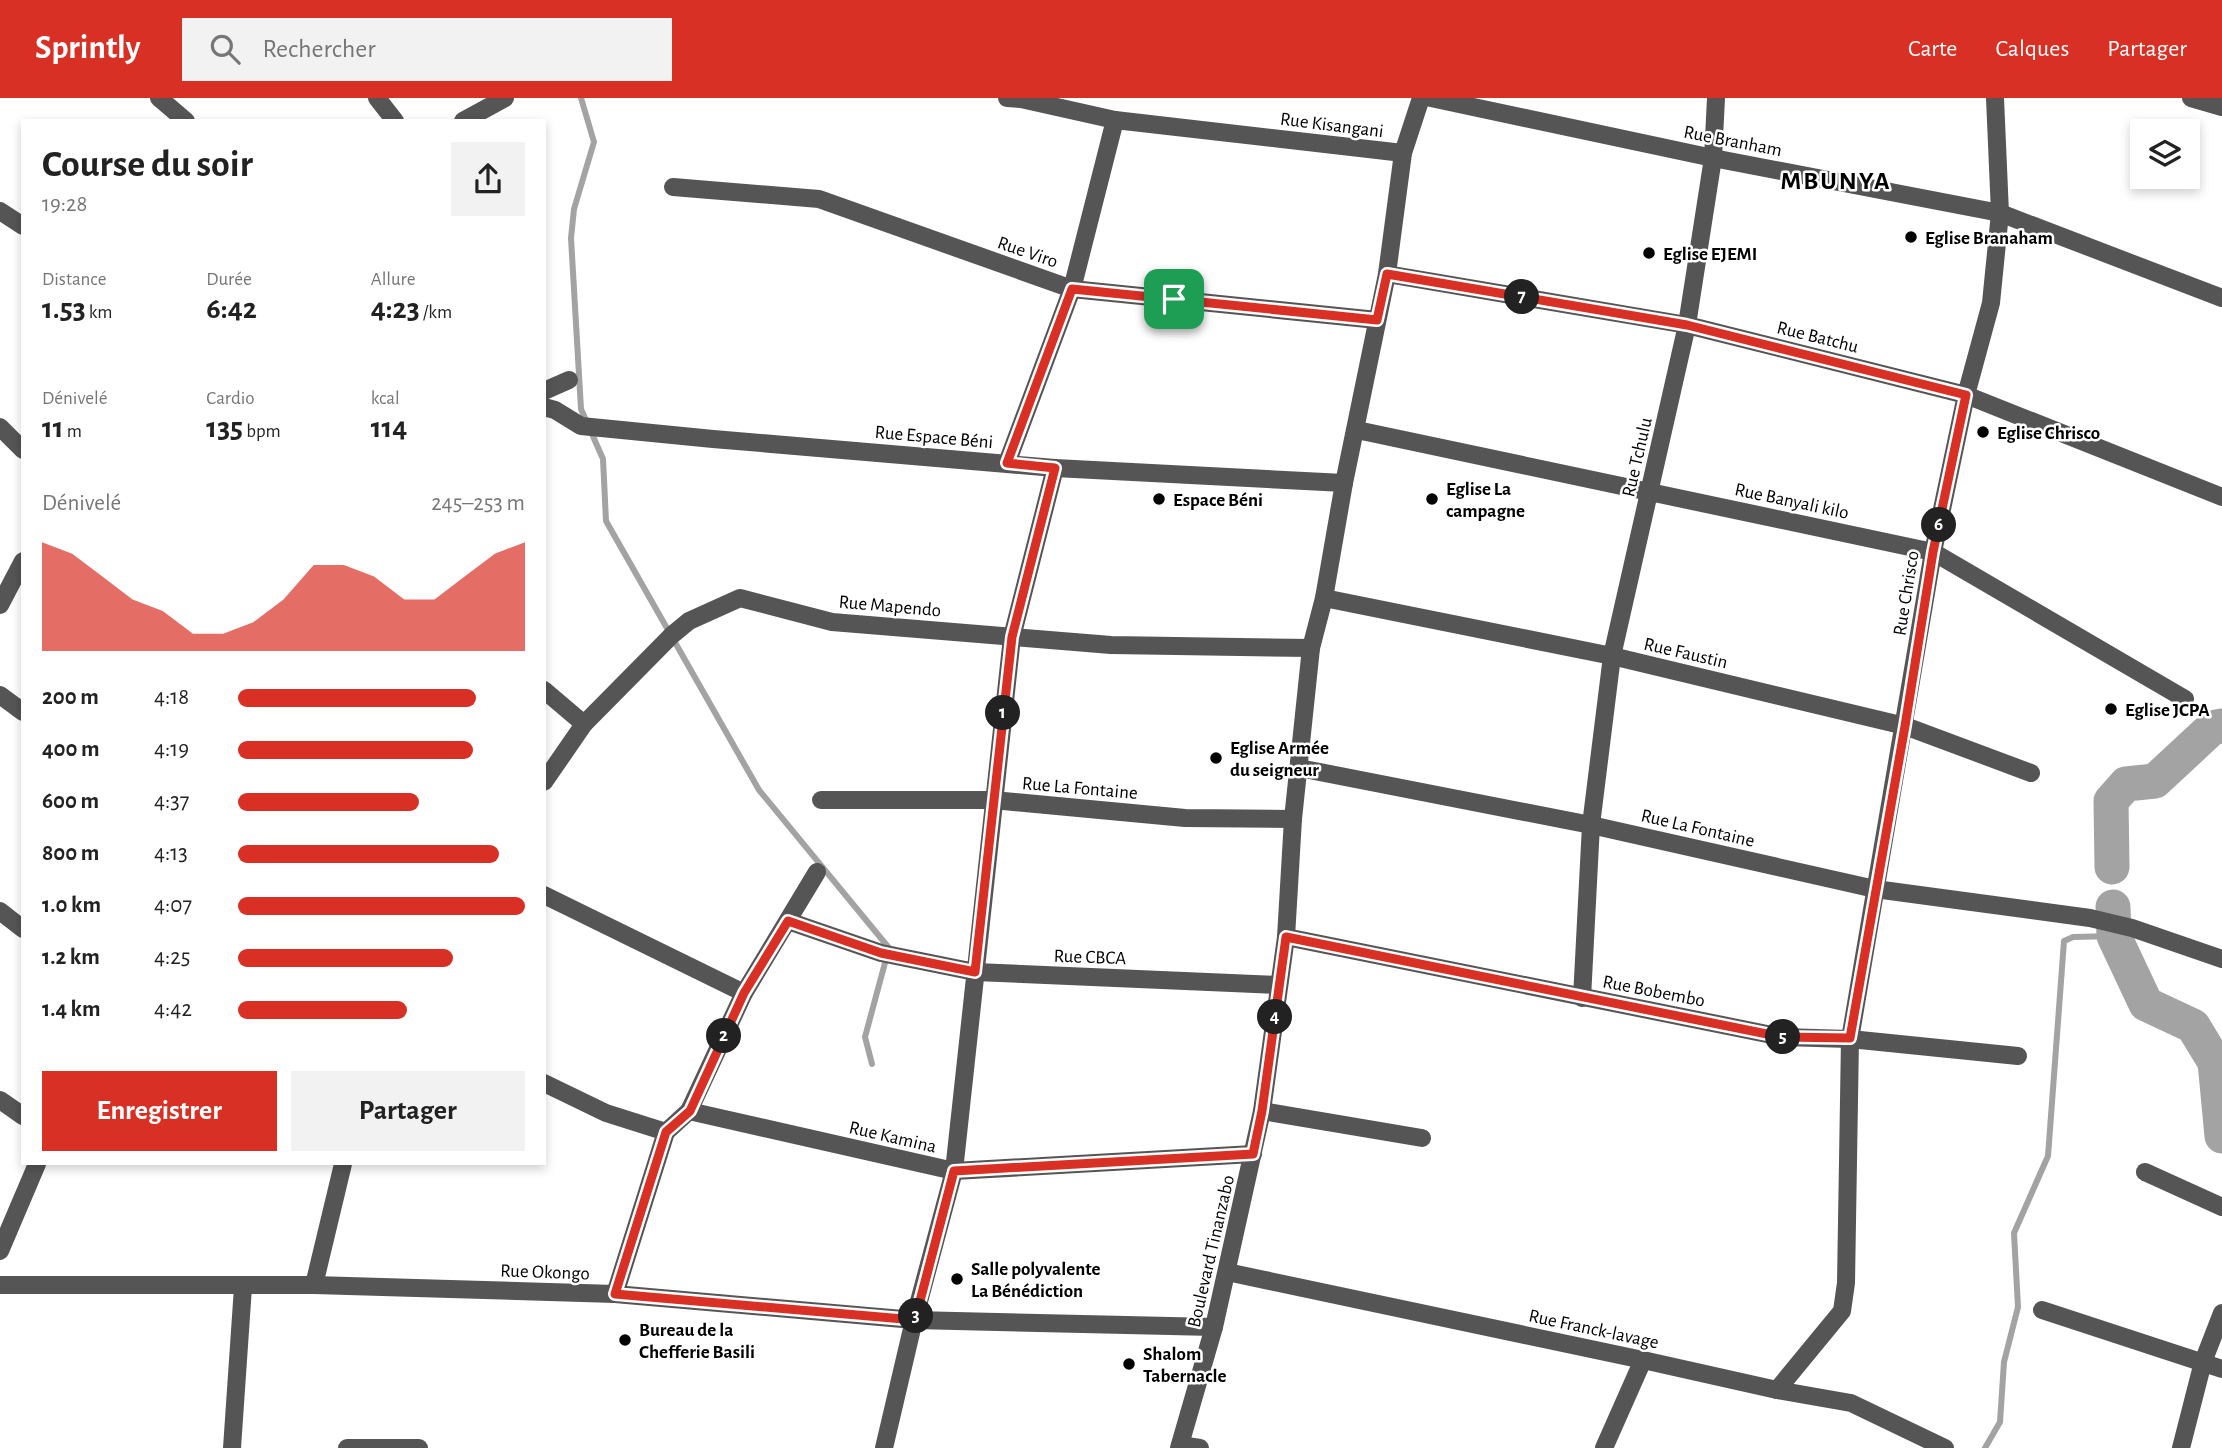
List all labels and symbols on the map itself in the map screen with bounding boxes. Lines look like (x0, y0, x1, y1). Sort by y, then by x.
street label: Rue Kisangani (1279, 110, 1385, 141)
street label: Rue Branham (1682, 123, 1783, 160)
district label: MBUNYA (1780, 168, 1892, 194)
marker: Eglise Branaham (1903, 229, 1919, 245)
place label: Eglise Branaham (1925, 229, 2053, 248)
street label: Rue Viro (995, 233, 1060, 272)
marker: Eglise EJEMI (1641, 245, 1657, 261)
place label: Eglise EJEMI (1663, 245, 1757, 264)
pin (1144, 269, 1204, 329)
pin: 7 (1504, 280, 1540, 314)
street label: Rue Batchu (1775, 318, 1861, 357)
street label: Rue Tchulu (1619, 415, 1656, 499)
street label: Rue Espace Béni (874, 423, 994, 452)
marker: Eglise Chrisco (1975, 424, 1991, 440)
place label: Eglise Chrisco (1997, 424, 2100, 443)
place label: Eglise La campagne (1446, 480, 1525, 521)
street label: Rue Banyali kilo (1733, 480, 1851, 523)
marker: Espace Béni (1151, 491, 1167, 507)
place label: Espace Béni (1173, 491, 1263, 510)
marker: Eglise La campagne (1424, 491, 1440, 507)
pin: 6 (1922, 508, 1956, 542)
street label: Rue Chrisco (1890, 549, 1923, 637)
street label: Rue Mapendo (838, 593, 942, 620)
street label: Rue Faustin (1642, 635, 1729, 672)
pin: 1 (986, 696, 1020, 730)
marker: Eglise JCPA (2103, 701, 2119, 717)
place label: Eglise JCPA (2125, 701, 2210, 720)
place label: Eglise Armée du seigneur (1230, 739, 1329, 780)
marker: Eglise Armée du seigneur (1208, 750, 1224, 766)
street label: Rue La Fontaine (1021, 774, 1139, 803)
street label: Rue La Fontaine (1639, 806, 1756, 851)
street label: Rue CBCA (1053, 947, 1127, 968)
street label: Rue Bobembo (1601, 972, 1707, 1011)
pin: 4 (1258, 1000, 1292, 1034)
pin: 2 (706, 1018, 742, 1054)
pin: 5 (1766, 1020, 1800, 1054)
street label: Rue Kamina (847, 1118, 938, 1157)
street label: Boulevard Tinanzabo (1185, 1173, 1238, 1329)
place label: Salle polyvalente La Bénédiction (971, 1260, 1100, 1301)
street label: Rue Okongo (500, 1261, 590, 1284)
marker: Salle polyvalente La Bénédiction (949, 1271, 965, 1287)
pin: 3 (898, 1298, 934, 1334)
street label: Rue Franck-lavage (1527, 1306, 1661, 1353)
place label: Bureau de la Chefferie Basili (639, 1321, 755, 1362)
marker: Bureau de la Chefferie Basili (617, 1332, 633, 1348)
place label: Shalom Tabernacle (1143, 1345, 1226, 1386)
marker: Shalom Tabernacle (1121, 1356, 1137, 1372)

